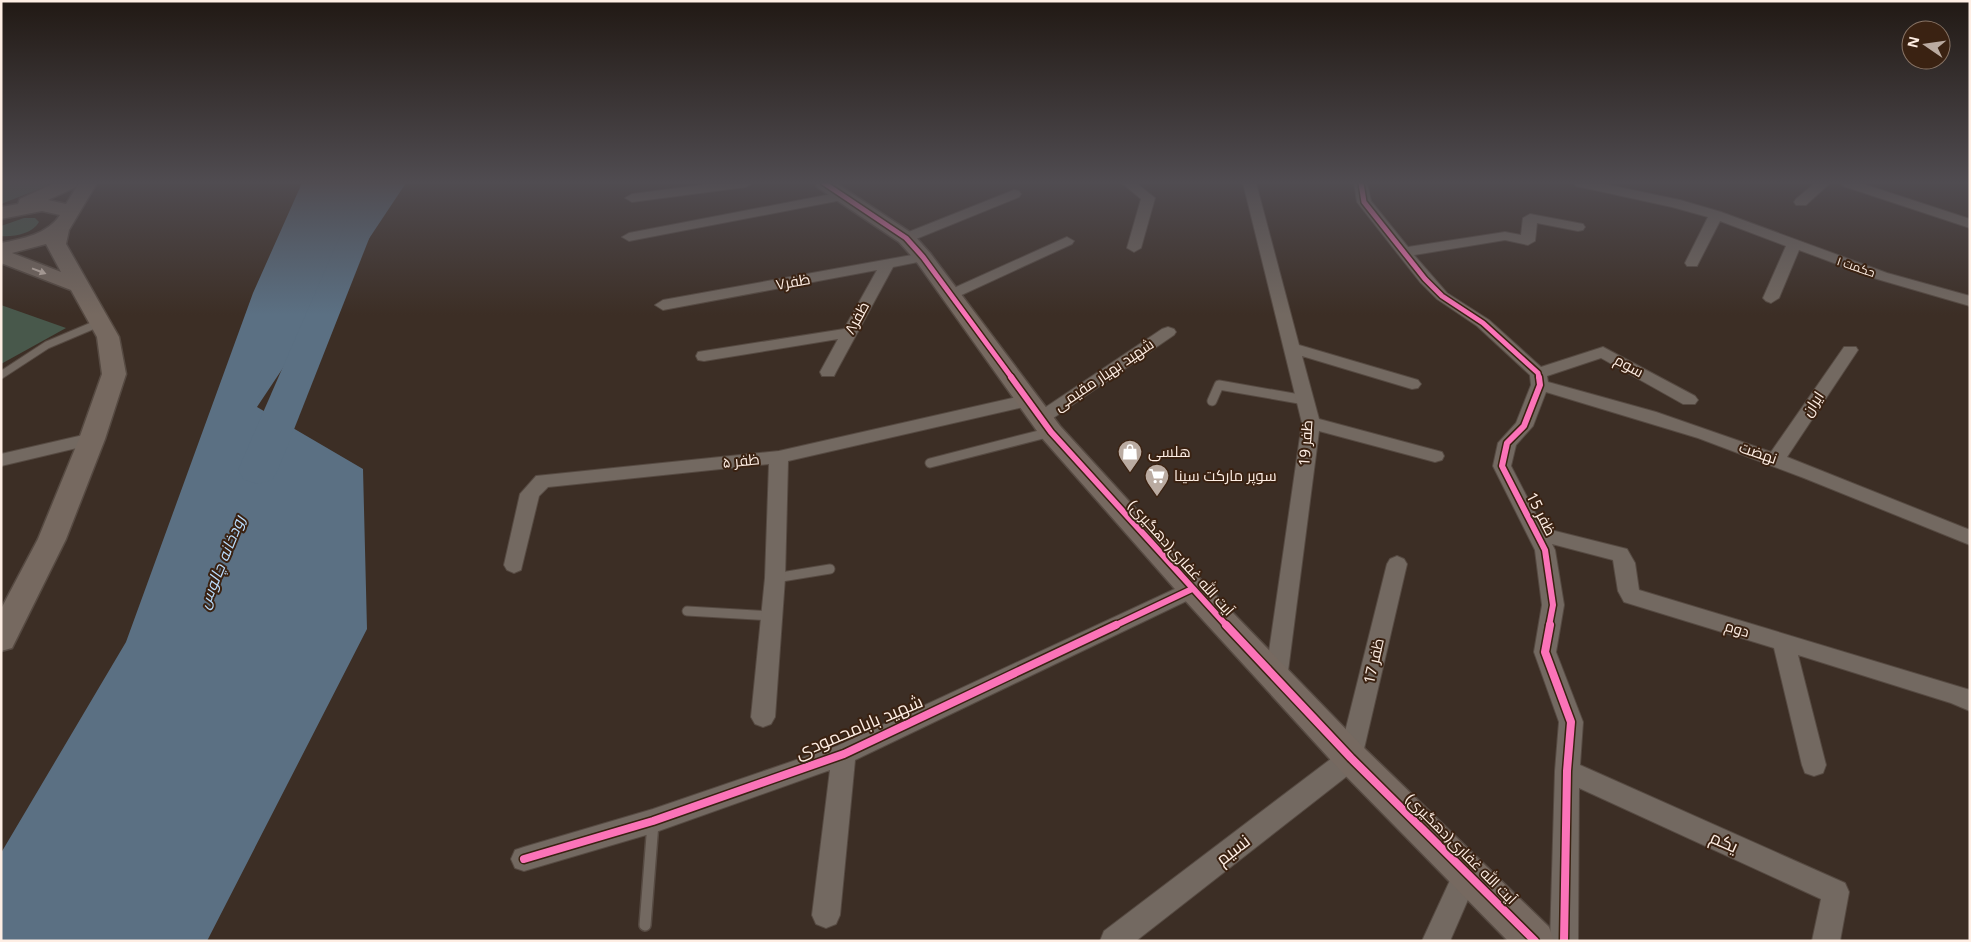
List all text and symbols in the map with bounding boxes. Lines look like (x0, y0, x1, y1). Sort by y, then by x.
north arrow (1901, 20, 1951, 70)
text: N (1902, 34, 1923, 50)
street label: حکمت ۱ (1835, 252, 1878, 281)
one-way arrow (32, 267, 46, 275)
street label: ظفر۷ (774, 268, 812, 294)
street label: ظفر۸ (839, 298, 873, 337)
street label: شهید بهیار مقیمی (1050, 333, 1158, 416)
street label: سوم (1611, 349, 1648, 382)
street label: ایران (1796, 387, 1829, 421)
street label: ظفر 19 (1293, 419, 1317, 467)
street label: نهضت (1736, 436, 1780, 469)
shop icon: هلسی (1117, 439, 1143, 473)
place label: هلسی (1148, 441, 1191, 462)
street label: ظفر ۵ (721, 448, 761, 472)
supermarket icon: سوپر مارکت سینا (1144, 463, 1170, 497)
place label: سوپر مارکت سینا (1174, 465, 1277, 486)
street label: ظفر 15 (1522, 488, 1561, 539)
street label: آیت الله غفاری(دهگیری) (1124, 495, 1239, 620)
water label: رودخانه چالوس (192, 511, 250, 612)
street label: دوم (1722, 615, 1752, 642)
street label: ظفر 17 (1358, 636, 1388, 686)
street label: شهید بابامحمودی (791, 688, 926, 764)
street label: آیت الله غفاری(دهگیری) (1401, 788, 1522, 909)
street label: یکم (1706, 824, 1742, 859)
street label: نسیم (1210, 828, 1255, 871)

